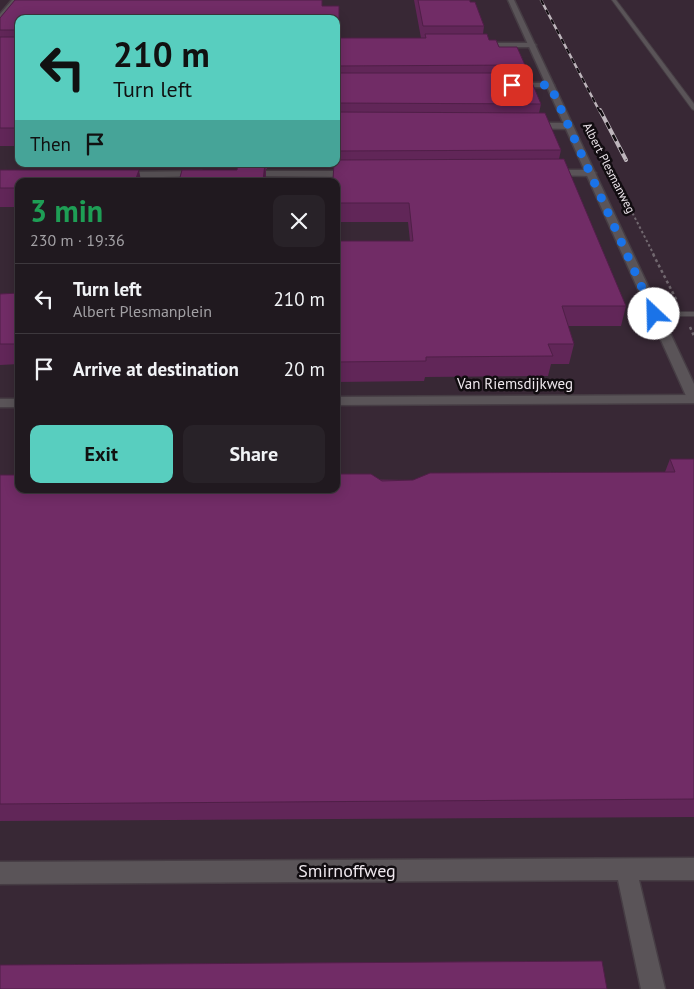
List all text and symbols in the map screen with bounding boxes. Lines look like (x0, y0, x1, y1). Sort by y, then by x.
text: 210 m (113, 31, 210, 77)
icon: left (30, 35, 95, 100)
pin (491, 64, 533, 106)
icon: arrive (498, 71, 526, 99)
text: Turn left (113, 75, 192, 103)
street label: Albert Plesmanweg (580, 120, 639, 216)
icon: arrive (81, 130, 109, 158)
text: Then (30, 132, 71, 156)
text: 3 min (30, 191, 103, 230)
button: close (273, 195, 325, 247)
text: 230 m · 19:36 (30, 230, 125, 250)
text: Turn left (73, 277, 142, 301)
icon: left (30, 285, 58, 313)
text: 210 m (273, 287, 325, 311)
position arrow (627, 287, 679, 339)
text: Albert Plesmanplein (73, 301, 212, 321)
icon: arrive (30, 355, 58, 383)
text: Arrive at destination (73, 357, 239, 381)
text: 20 m (284, 357, 325, 381)
street label: Van Riemsdijkweg (456, 374, 573, 393)
button: Exit (30, 425, 173, 483)
button: Share (183, 425, 325, 483)
street label: Smirnoffweg (298, 859, 396, 882)

